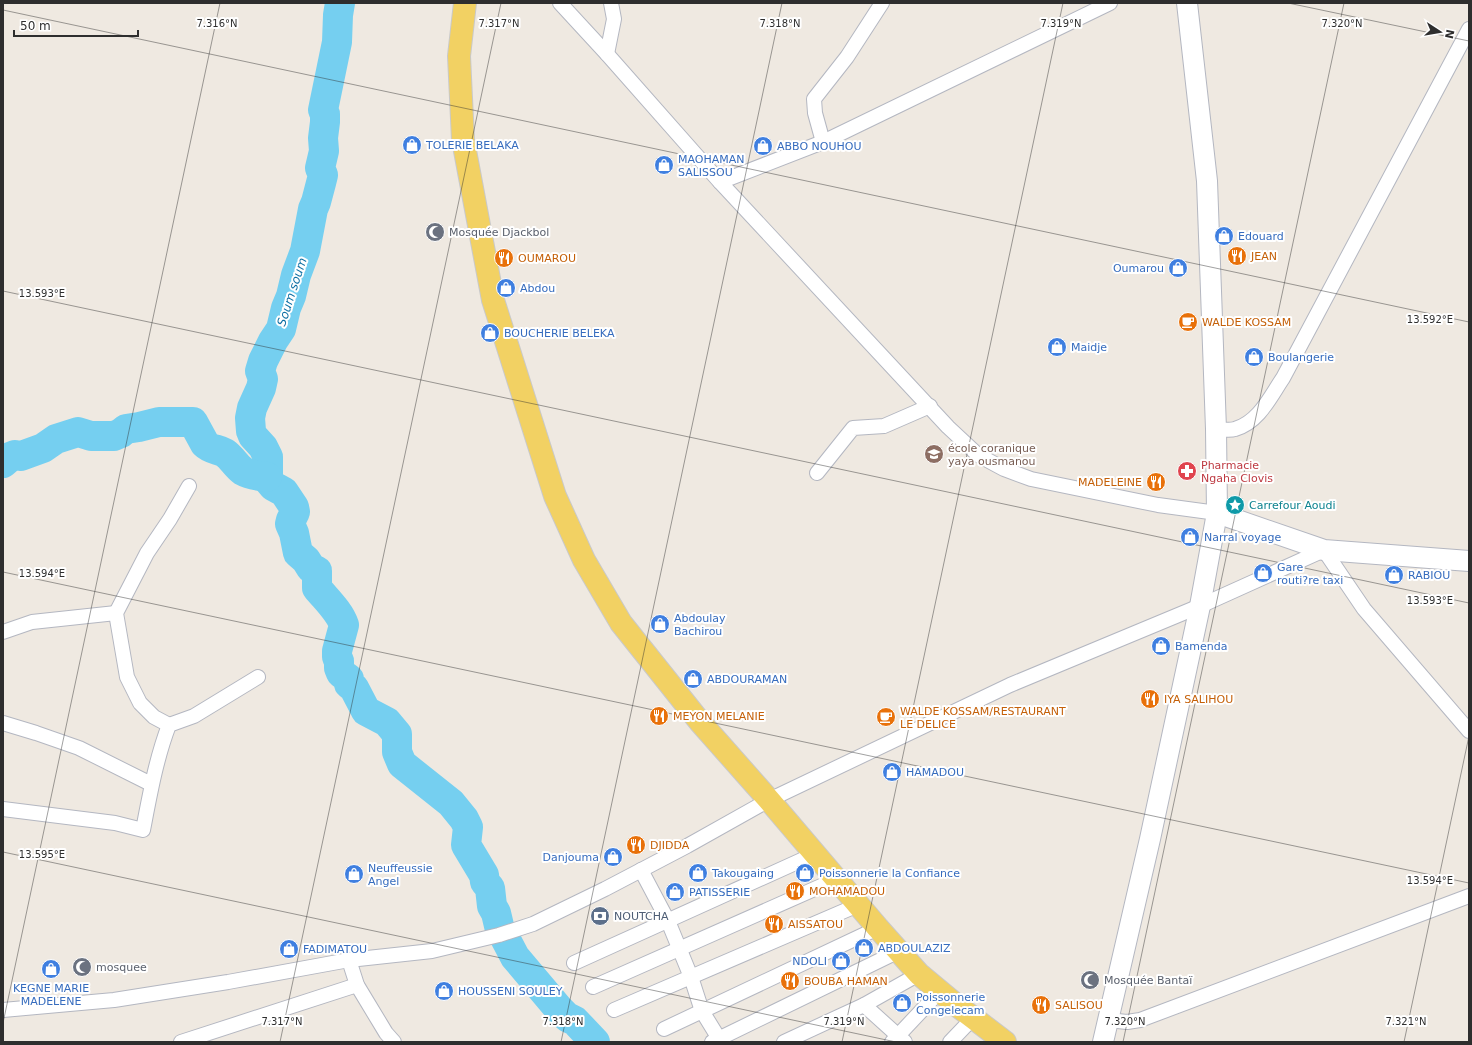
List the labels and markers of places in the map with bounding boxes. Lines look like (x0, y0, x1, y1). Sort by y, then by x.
shop icon: TOLERIE BELAKA (401, 134, 423, 156)
shop icon: ABBO NOUHOU (752, 135, 774, 157)
place label: TOLERIE BELAKA (425, 139, 519, 152)
place label: ABBO NOUHOU (777, 140, 862, 153)
place label: MAOHAMAN SALISSOU (678, 153, 745, 179)
shop icon: MAOHAMAN SALISSOU (653, 154, 675, 176)
mosque icon: Mosquée Djackbol (424, 221, 446, 243)
shop icon: Edouard (1213, 225, 1235, 247)
place label: Mosquée Djackbol (449, 226, 549, 239)
place label: Edouard (1238, 230, 1284, 243)
restaurant icon: JEAN (1226, 245, 1248, 267)
restaurant icon: OUMAROU (493, 247, 515, 269)
place label: JEAN (1250, 250, 1277, 263)
place label: OUMAROU (518, 252, 576, 265)
shop icon: Oumarou (1167, 257, 1189, 279)
place label: Oumarou (1113, 262, 1164, 275)
shop icon: Abdou (495, 277, 517, 299)
place label: Abdou (520, 282, 555, 295)
cafe icon: WALDE KOSSAM (1177, 311, 1199, 333)
place label: WALDE KOSSAM (1202, 316, 1291, 329)
shop icon: BOUCHERIE BELEKA (479, 322, 501, 344)
place label: BOUCHERIE BELEKA (504, 327, 615, 340)
shop icon: Maidje (1046, 336, 1068, 358)
place label: Maidje (1071, 341, 1107, 354)
shop icon: Boulangerie (1243, 346, 1265, 368)
place label: Boulangerie (1268, 351, 1334, 364)
place label: école coranique yaya ousmanou (948, 442, 1036, 468)
school or university icon: école coranique yaya ousmanou (923, 443, 945, 465)
place label: Pharmacie Ngaha Clovis (1201, 459, 1273, 485)
pharmacy icon: Pharmacie Ngaha Clovis (1176, 460, 1198, 482)
restaurant icon: MADELEINE (1145, 471, 1167, 493)
place label: MADELEINE (1078, 476, 1142, 489)
place icon: Carrefour Aoudi (1224, 494, 1246, 516)
place label: Carrefour Aoudi (1249, 499, 1335, 512)
shop icon: Narral voyage (1179, 526, 1201, 548)
place label: Narral voyage (1204, 531, 1282, 544)
place label: Gare routi?re taxi (1277, 561, 1343, 587)
shop icon: Gare routi?re taxi (1252, 562, 1274, 584)
shop icon: RABIOU (1383, 564, 1405, 586)
place label: RABIOU (1408, 569, 1450, 582)
place label: Abdoulay Bachirou (674, 612, 726, 638)
shop icon: Abdoulay Bachirou (649, 613, 671, 635)
shop icon: Bamenda (1150, 635, 1172, 657)
place label: Bamenda (1175, 640, 1227, 653)
shop icon: ABDOURAMAN (682, 668, 704, 690)
place label: ABDOURAMAN (707, 673, 787, 686)
restaurant icon: IYA SALIHOU (1139, 688, 1161, 710)
place label: IYA SALIHOU (1164, 693, 1233, 706)
restaurant icon: MEYON MELANIE (648, 705, 670, 727)
place label: WALDE KOSSAM/RESTAURANT LE DELICE (900, 705, 1066, 731)
cafe icon: WALDE KOSSAM/RESTAURANT LE DELICE (875, 706, 897, 728)
place label: MEYON MELANIE (673, 710, 765, 723)
shop icon: HAMADOU (881, 761, 903, 783)
place label: HAMADOU (906, 766, 964, 779)
restaurant icon: DJIDDA (625, 834, 647, 856)
place label: DJIDDA (650, 839, 690, 852)
shop icon: Danjouma (602, 846, 624, 868)
place label: Danjouma (543, 851, 599, 864)
place label: Neuffeussie Angel (368, 862, 433, 888)
shop icon: Takougaing (687, 862, 709, 884)
shop icon: Poissonnerie la Confiance (794, 862, 816, 884)
shop icon: Neuffeussie Angel (343, 863, 365, 885)
place label: Takougaing (711, 867, 774, 880)
place label: Poissonnerie la Confiance (819, 867, 960, 880)
restaurant icon: MOHAMADOU (784, 880, 806, 902)
shop icon: PATISSERIE (664, 881, 686, 903)
place label: MOHAMADOU (809, 885, 885, 898)
place label: PATISSERIE (689, 886, 750, 899)
bank icon: NOUTCHA (589, 905, 611, 927)
place label: NOUTCHA (614, 910, 669, 923)
restaurant icon: AISSATOU (763, 913, 785, 935)
place label: AISSATOU (788, 918, 843, 931)
shop icon: ABDOULAZIZ (853, 937, 875, 959)
shop icon: FADIMATOU (278, 938, 300, 960)
place label: ABDOULAZIZ (878, 942, 951, 955)
place label: FADIMATOU (303, 943, 367, 956)
shop icon: NDOLI (830, 950, 852, 972)
place label: NDOLI (792, 955, 827, 968)
mosque icon: mosquee (71, 956, 93, 978)
shop icon: KEGNE MARIE MADELENE (40, 958, 62, 980)
place label: mosquee (96, 961, 147, 974)
mosque icon: Mosquée Bantaï (1079, 969, 1101, 991)
restaurant icon: BOUBA HAMAN (779, 970, 801, 992)
place label: Mosquée Bantaï (1104, 974, 1193, 987)
place label: BOUBA HAMAN (804, 975, 888, 988)
shop icon: HOUSSENI SOULEY (433, 980, 455, 1002)
place label: KEGNE MARIE MADELENE (13, 982, 89, 1008)
place label: HOUSSENI SOULEY (458, 985, 563, 998)
place label: Poissonnerie Congelecam (916, 991, 986, 1017)
shop icon: Poissonnerie Congelecam (891, 992, 913, 1014)
restaurant icon: SALISOU (1030, 994, 1052, 1016)
place label: SALISOU (1055, 999, 1103, 1012)

